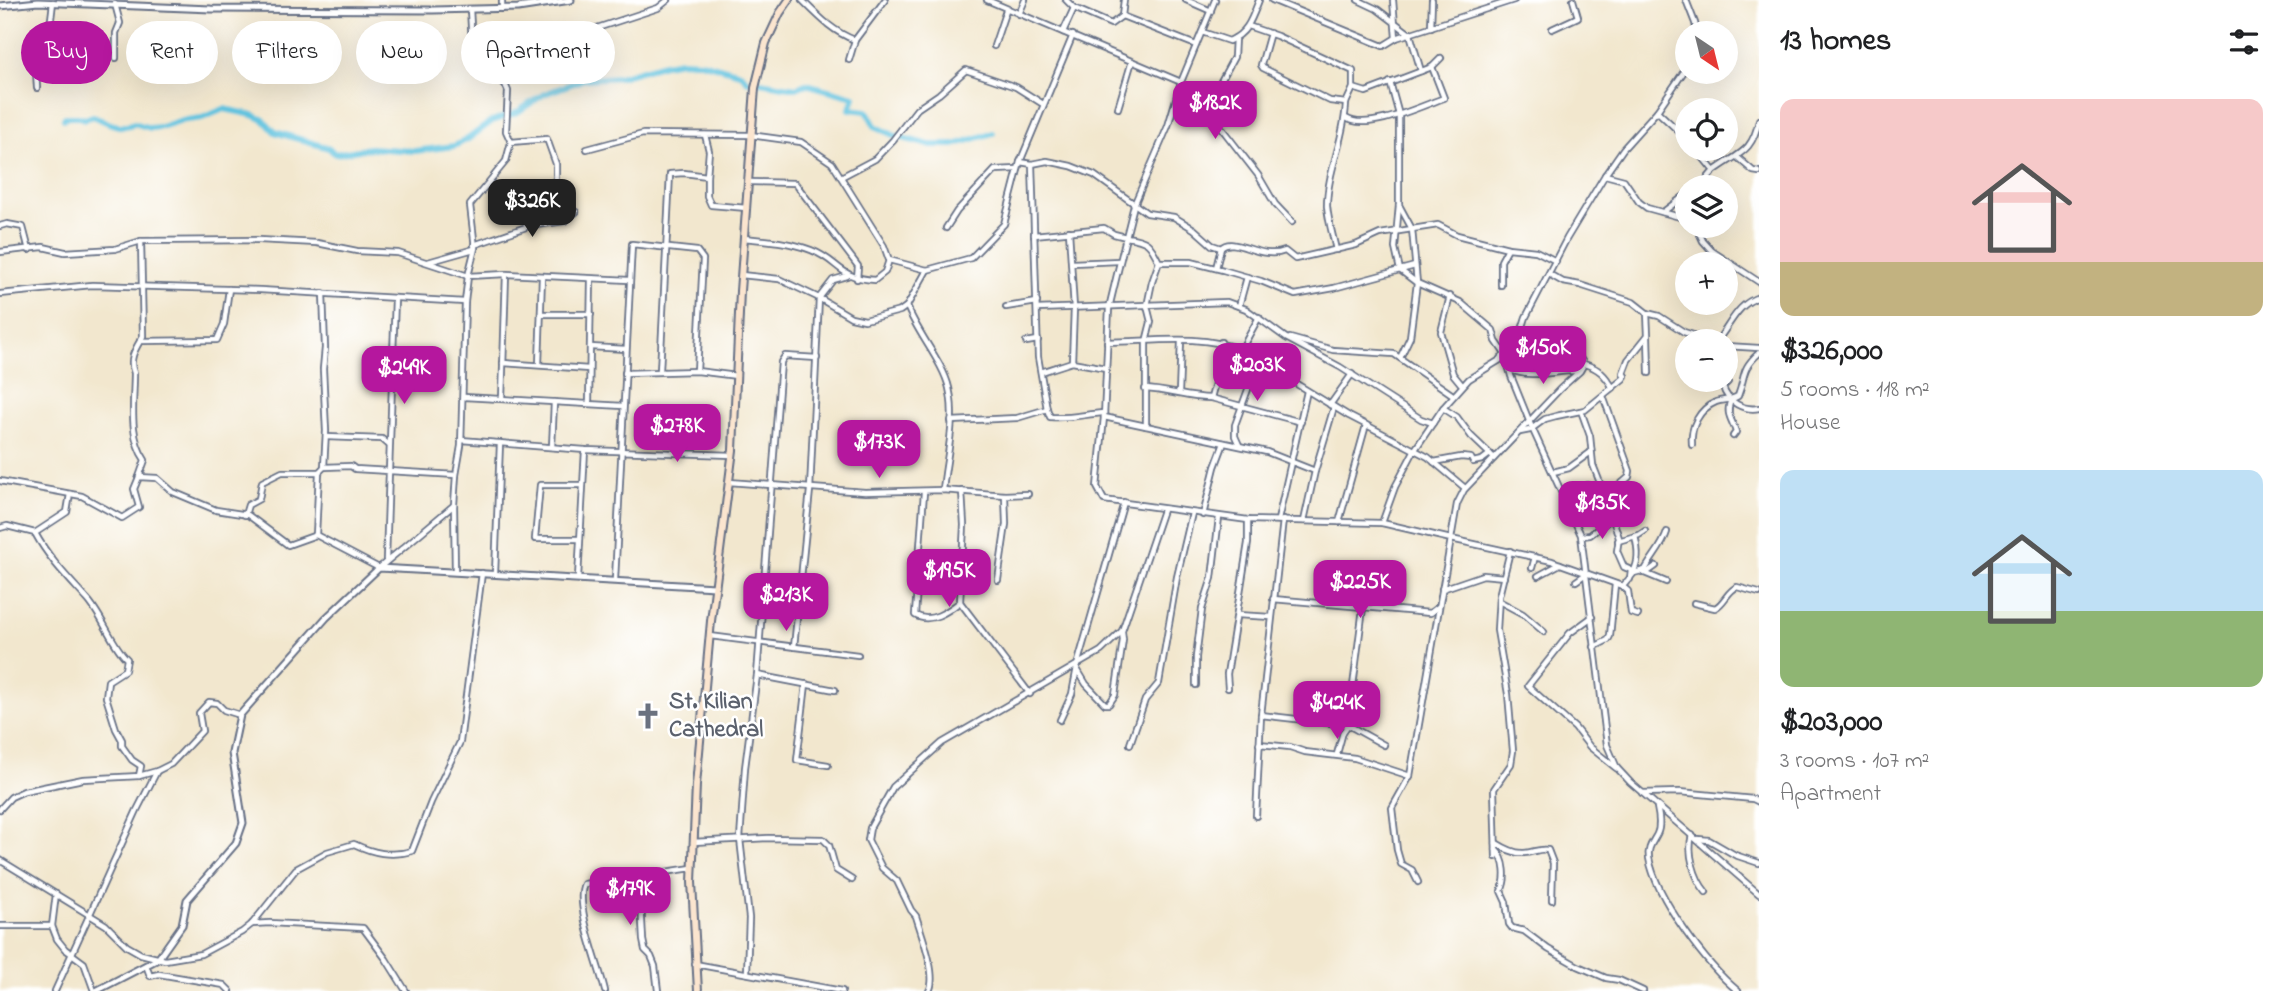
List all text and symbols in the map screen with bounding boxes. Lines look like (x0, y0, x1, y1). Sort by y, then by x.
text: 13 homes (1780, 20, 1891, 64)
chip: Buy (21, 21, 112, 84)
chip: Rent (126, 21, 218, 84)
chip: Filters (232, 21, 342, 84)
chip: New (356, 21, 447, 84)
chip: Apartment (461, 21, 615, 84)
north arrow (1675, 21, 1738, 84)
map controls (1675, 21, 1738, 392)
icon: filters (2225, 23, 2263, 61)
pin: $182K (1166, 82, 1264, 141)
text: $182K (1189, 87, 1241, 120)
button: locate (1675, 98, 1738, 161)
icon: home (1959, 145, 2085, 271)
button: layers (1675, 175, 1738, 238)
pin: $326K (483, 180, 581, 239)
text: $326K (504, 185, 560, 218)
button: + (1675, 252, 1738, 315)
pin: $150K (1494, 326, 1592, 386)
button: − (1675, 329, 1738, 392)
text: $326,000 (1780, 330, 1883, 374)
text: $150K (1515, 332, 1571, 365)
pin: $203K (1208, 344, 1306, 403)
pin: $249K (355, 346, 453, 406)
text: $203K (1229, 349, 1285, 382)
text: $249K (378, 352, 430, 385)
text: 5 rooms · 118 m² (1780, 374, 1930, 407)
pin: $278K (628, 405, 726, 464)
text: House (1780, 407, 1840, 440)
text: $278K (650, 410, 704, 443)
pin: $173K (830, 420, 928, 480)
text: $173K (853, 426, 905, 459)
pin: $135K (1553, 482, 1651, 541)
text: $135K (1574, 487, 1630, 520)
icon: home (1959, 516, 2085, 642)
pin: $195K (900, 550, 998, 609)
text: $195K (923, 555, 975, 588)
pin: $225K (1311, 560, 1409, 620)
text: $225K (1329, 566, 1391, 599)
pin: $213K (737, 574, 835, 633)
text: $213K (759, 579, 813, 612)
pin: $424K (1288, 682, 1386, 741)
place label: St. Kilian Cathedral (669, 685, 763, 748)
text: $424K (1309, 687, 1365, 720)
church icon: St. Kilian Cathedral (633, 701, 663, 731)
text: $203,000 (1780, 701, 1882, 745)
text: 3 rooms · 107 m² (1780, 745, 1929, 778)
text: Apartment (1780, 778, 1881, 811)
pin: $179K (581, 867, 679, 927)
text: $179K (606, 873, 654, 906)

